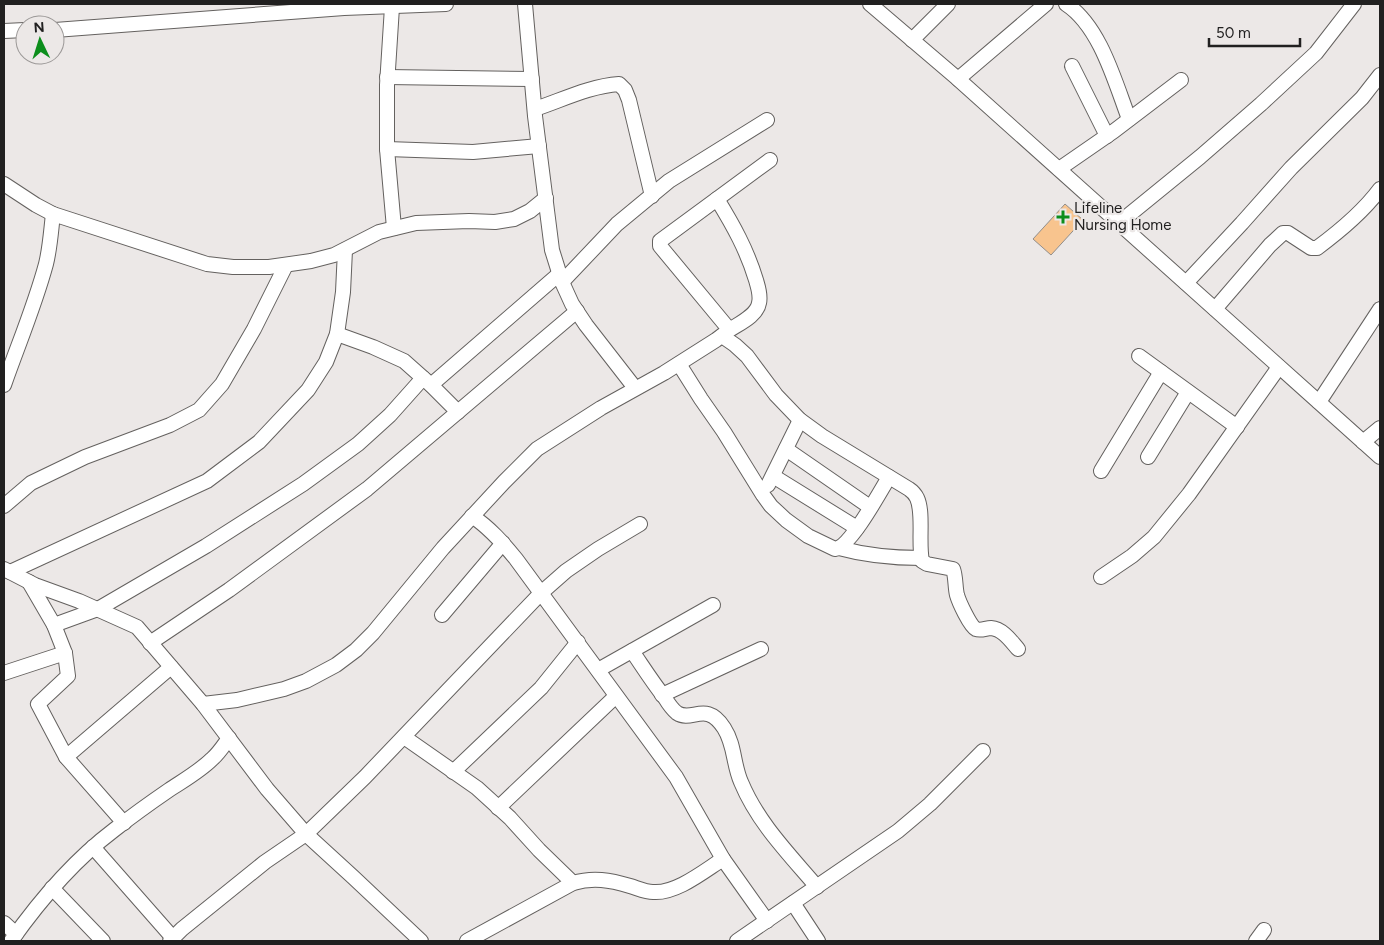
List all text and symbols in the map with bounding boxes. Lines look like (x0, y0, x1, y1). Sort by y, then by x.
north arrow (15, 15, 65, 65)
scale bar (1209, 15, 1300, 47)
text: N (33, 19, 45, 36)
text: 50 m (1216, 24, 1251, 42)
place label: Lifeline Nursing Home (1074, 199, 1171, 234)
marker: Lifeline Nursing Home (1056, 210, 1070, 224)

